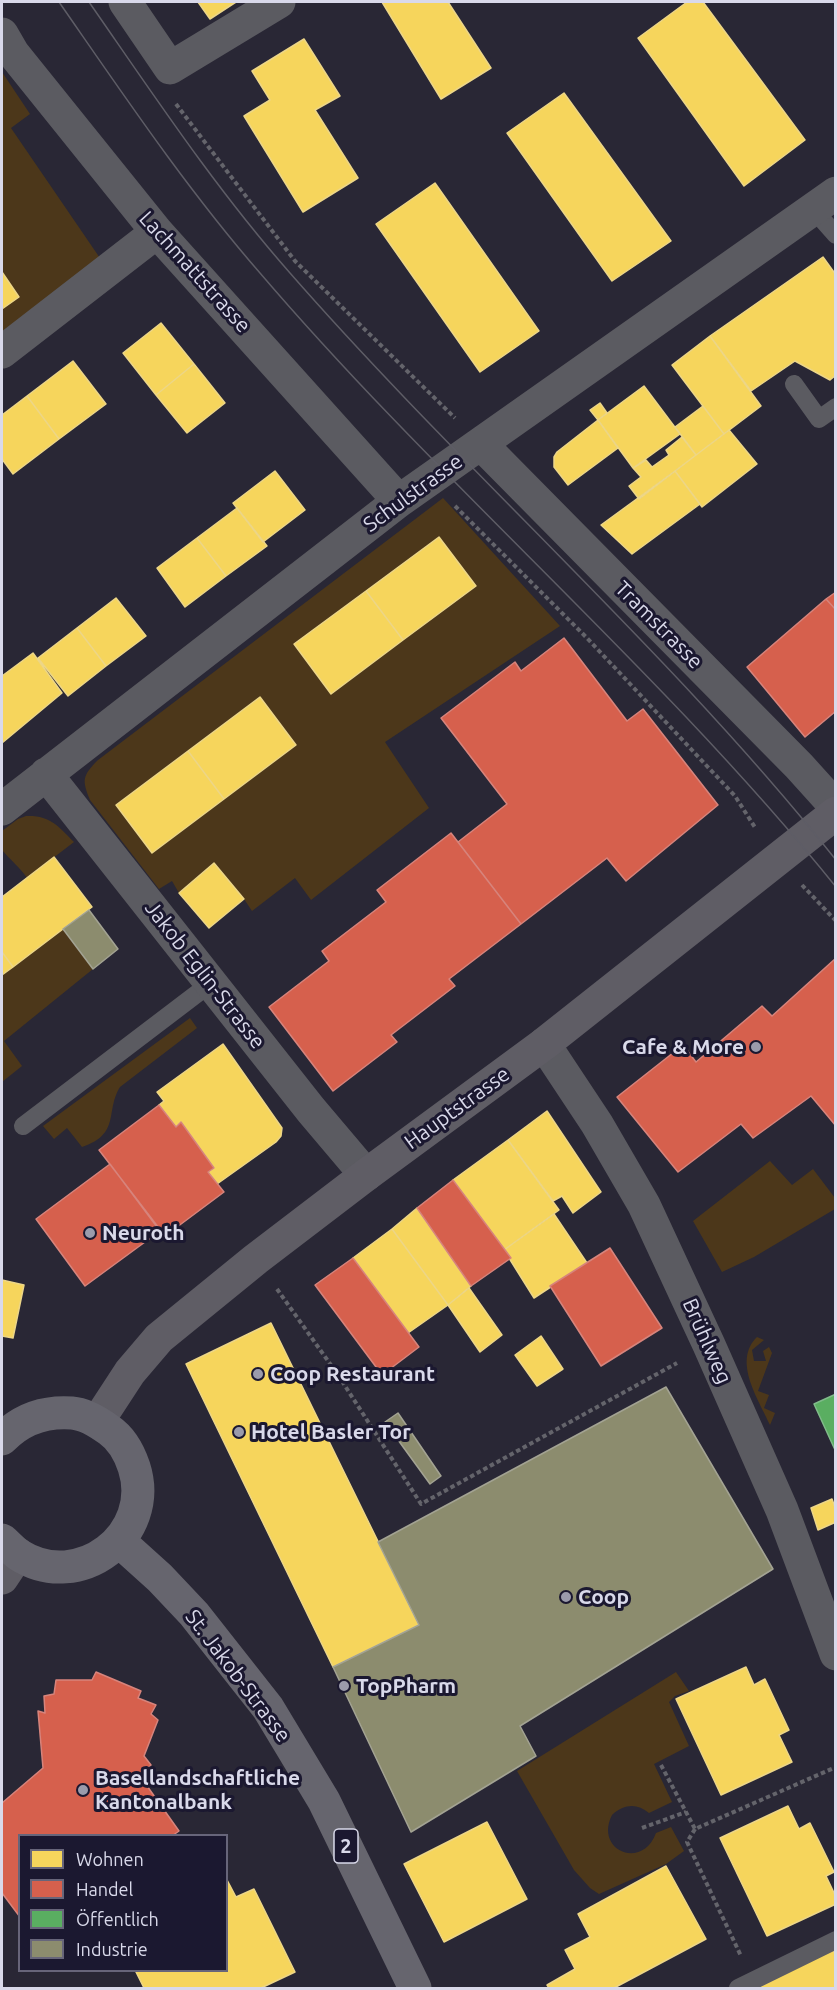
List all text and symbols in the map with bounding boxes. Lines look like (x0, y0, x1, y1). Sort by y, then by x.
street label: Lachmattstrasse (134, 206, 256, 338)
street label: Schulstrasse (359, 449, 467, 537)
street label: Tramstrasse (610, 576, 708, 674)
street label: Jakob Eglin-Strasse (139, 896, 271, 1054)
place label: Cafe & More (622, 1034, 744, 1060)
marker: Cafe & More (749, 1040, 763, 1054)
street label: Hauptstrasse (399, 1061, 515, 1155)
place label: Neuroth (102, 1220, 184, 1246)
marker: Neuroth (83, 1226, 97, 1240)
street label: Brühlweg (677, 1294, 737, 1388)
place label: Coop Restaurant (270, 1361, 435, 1387)
marker: Coop Restaurant (251, 1367, 265, 1381)
place label: Hotel Basler Tor (251, 1419, 411, 1445)
marker: Hotel Basler Tor (232, 1425, 246, 1439)
place label: Coop (578, 1584, 629, 1610)
marker: Coop (559, 1590, 573, 1604)
street label: St. Jakob-Strasse (180, 1605, 296, 1747)
place label: TopPharm (356, 1673, 456, 1699)
marker: TopPharm (337, 1679, 351, 1693)
place label: Basellandschaftliche Kantonalbank (95, 1765, 300, 1815)
marker: Basellandschaftliche Kantonalbank (76, 1783, 90, 1797)
road number: 2 (334, 1829, 358, 1863)
legend (18, 1834, 228, 1972)
text: Wohnen (76, 1849, 144, 1869)
text: Handel (76, 1879, 133, 1899)
text: Öffentlich (76, 1909, 159, 1929)
text: Industrie (76, 1939, 148, 1959)

